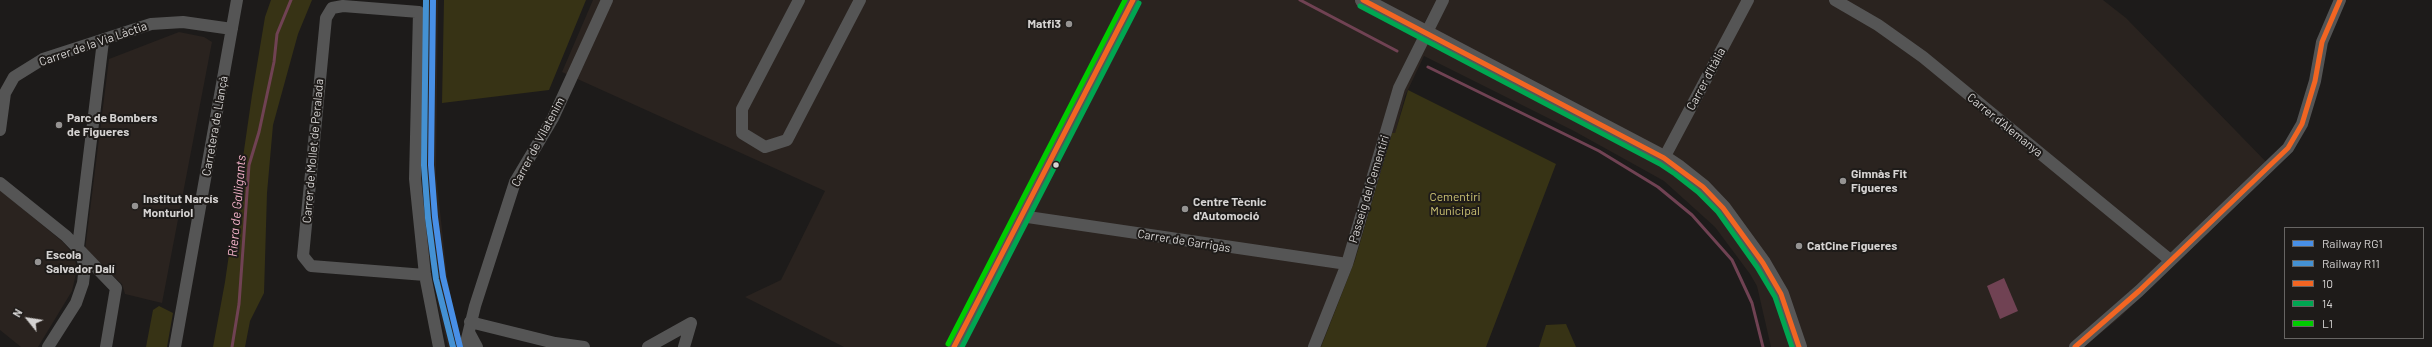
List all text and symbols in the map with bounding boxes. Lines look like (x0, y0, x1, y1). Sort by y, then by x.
place label: Matfi3 (1027, 17, 1061, 31)
street label: Carrer de la Via Làctia (37, 19, 149, 69)
marker: Matfi3 (1064, 19, 1074, 29)
street label: Carrer d'Itàlia (1683, 45, 1729, 113)
street label: Carretera de Llançà (199, 75, 231, 177)
street label: Carrer de Mollet de Peralada (300, 78, 326, 224)
street label: Carrer d'Alemanya (1964, 90, 2046, 160)
street label: Carrer de Vilatenim (508, 95, 568, 189)
place label: Parc de Bombers de Figueres (67, 111, 157, 139)
marker: Parc de Bombers de Figueres (54, 120, 64, 130)
street label: Passeig del Cementiri (1346, 133, 1392, 245)
water label: Riera de Galligants (225, 154, 249, 258)
unlabelled marker (1051, 160, 1061, 170)
place label: Gimnàs Fit Figueres (1851, 167, 1907, 195)
marker: Gimnàs Fit Figueres (1838, 176, 1848, 186)
park label: Cementiri Municipal (1429, 190, 1481, 218)
place label: Institut Narcís Monturiol (143, 192, 218, 220)
place label: Centre Tècnic d'Automoció (1193, 195, 1266, 223)
marker: Institut Narcís Monturiol (130, 201, 140, 211)
marker: Centre Tècnic d'Automoció (1180, 204, 1190, 214)
street label: Carrer de Garrigàs (1136, 227, 1232, 255)
legend (2284, 227, 2424, 339)
text: Railway RG1 (2322, 236, 2383, 250)
place label: CatCine Figueres (1807, 239, 1897, 253)
marker: CatCine Figueres (1794, 241, 1804, 251)
place label: Escola Salvador Dalí (46, 248, 115, 276)
text: Railway R11 (2322, 256, 2380, 270)
marker: Escola Salvador Dalí (33, 257, 43, 267)
text: 10 (2322, 276, 2333, 290)
text: 14 (2322, 296, 2333, 310)
north arrow (8, 299, 48, 339)
text: N (10, 306, 25, 319)
text: L1 (2322, 316, 2333, 330)

